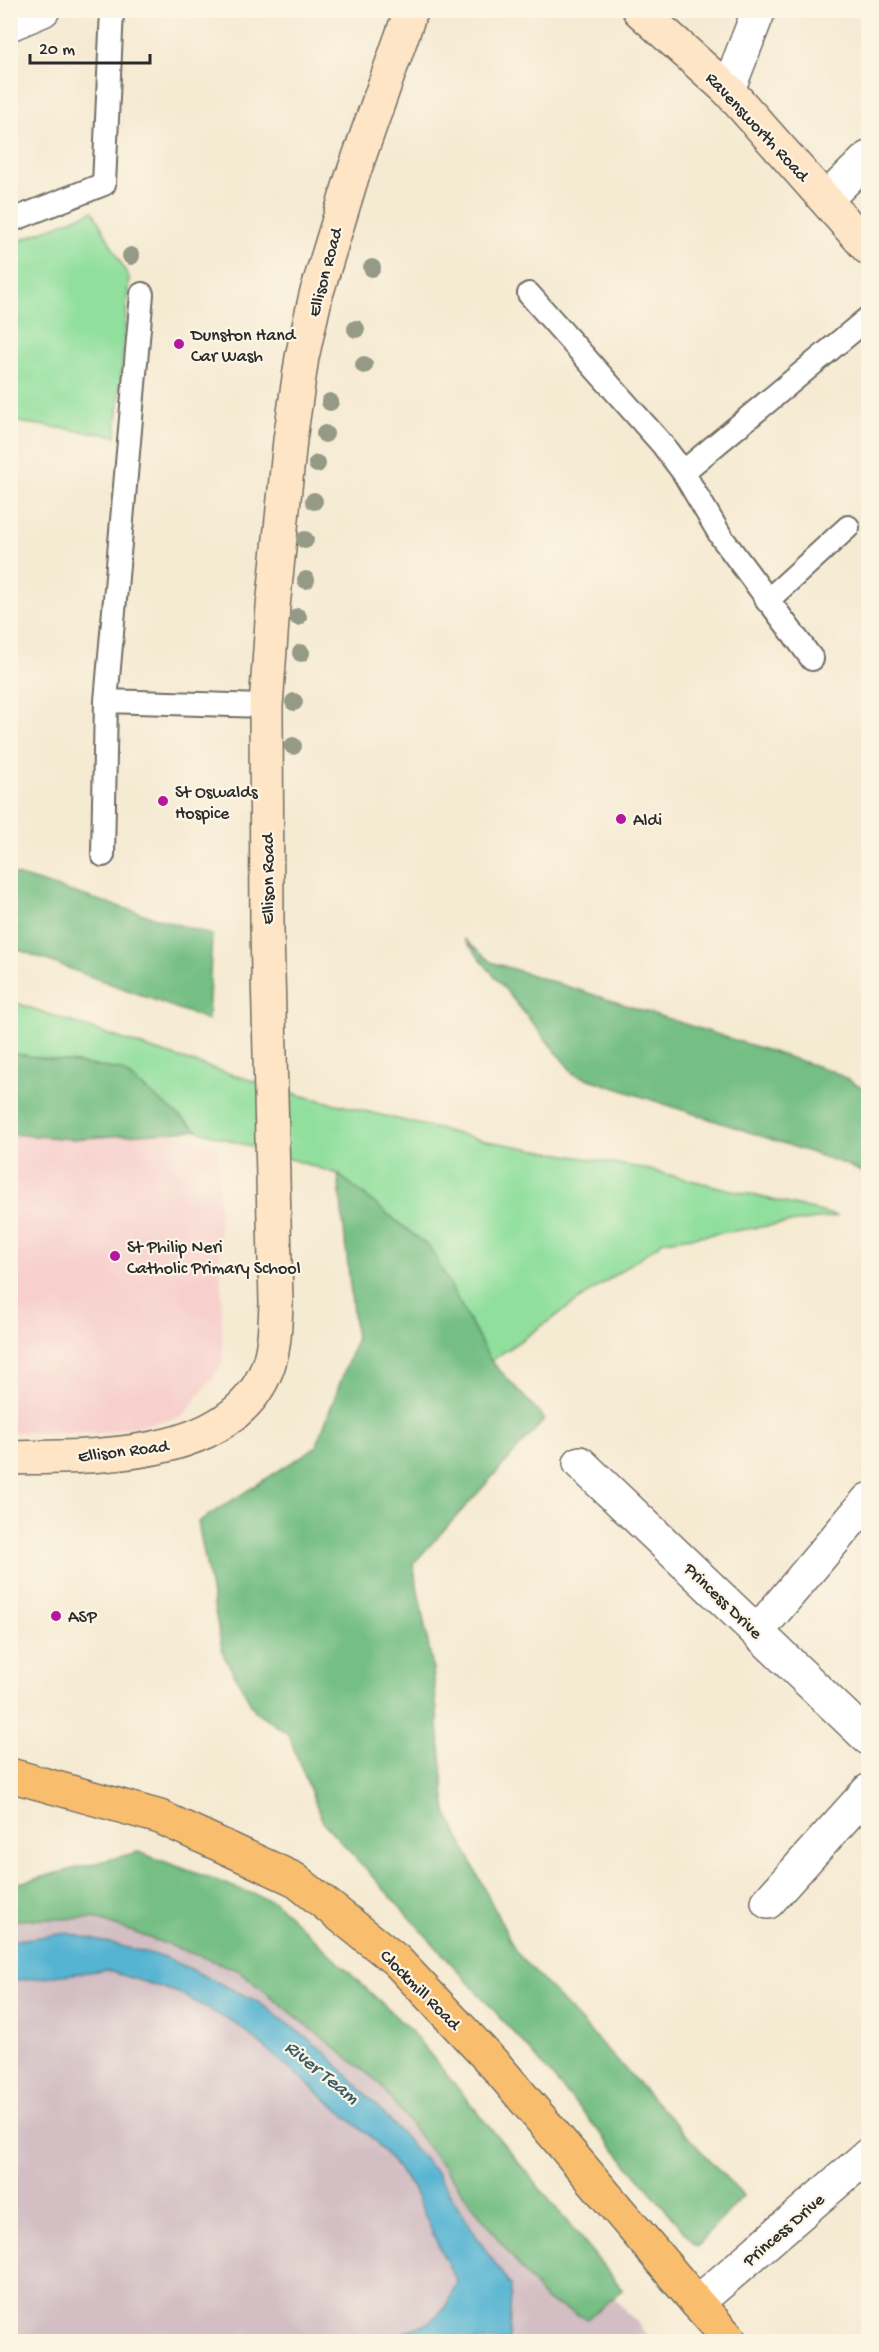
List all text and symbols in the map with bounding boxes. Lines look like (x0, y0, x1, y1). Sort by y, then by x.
scale bar (30, 27, 150, 65)
text: 20 m (39, 40, 75, 61)
street label: Ravensworth Road (700, 69, 813, 188)
street label: Ellison Road (304, 225, 349, 319)
place label: Dunston Hand Car Wash (190, 326, 297, 368)
marker: Dunston Hand Car Wash (172, 337, 186, 351)
place label: St Oswalds Hospice (175, 783, 259, 825)
marker: St Oswalds Hospice (156, 794, 170, 808)
place label: Aldi (633, 811, 662, 832)
marker: Aldi (614, 812, 628, 826)
street label: Ellison Road (259, 832, 280, 925)
place label: St Philip Neri Catholic Primary School (127, 1238, 301, 1280)
marker: St Philip Neri Catholic Primary School (108, 1249, 122, 1263)
street label: Ellison Road (77, 1436, 171, 1468)
street label: Princess Drive (678, 1558, 766, 1645)
place label: ASP (68, 1608, 98, 1629)
marker: ASP (49, 1609, 63, 1623)
street label: Clockmill Road (375, 1946, 465, 2036)
water label: River Team (279, 2037, 363, 2111)
street label: Princess Drive (739, 2189, 830, 2273)

